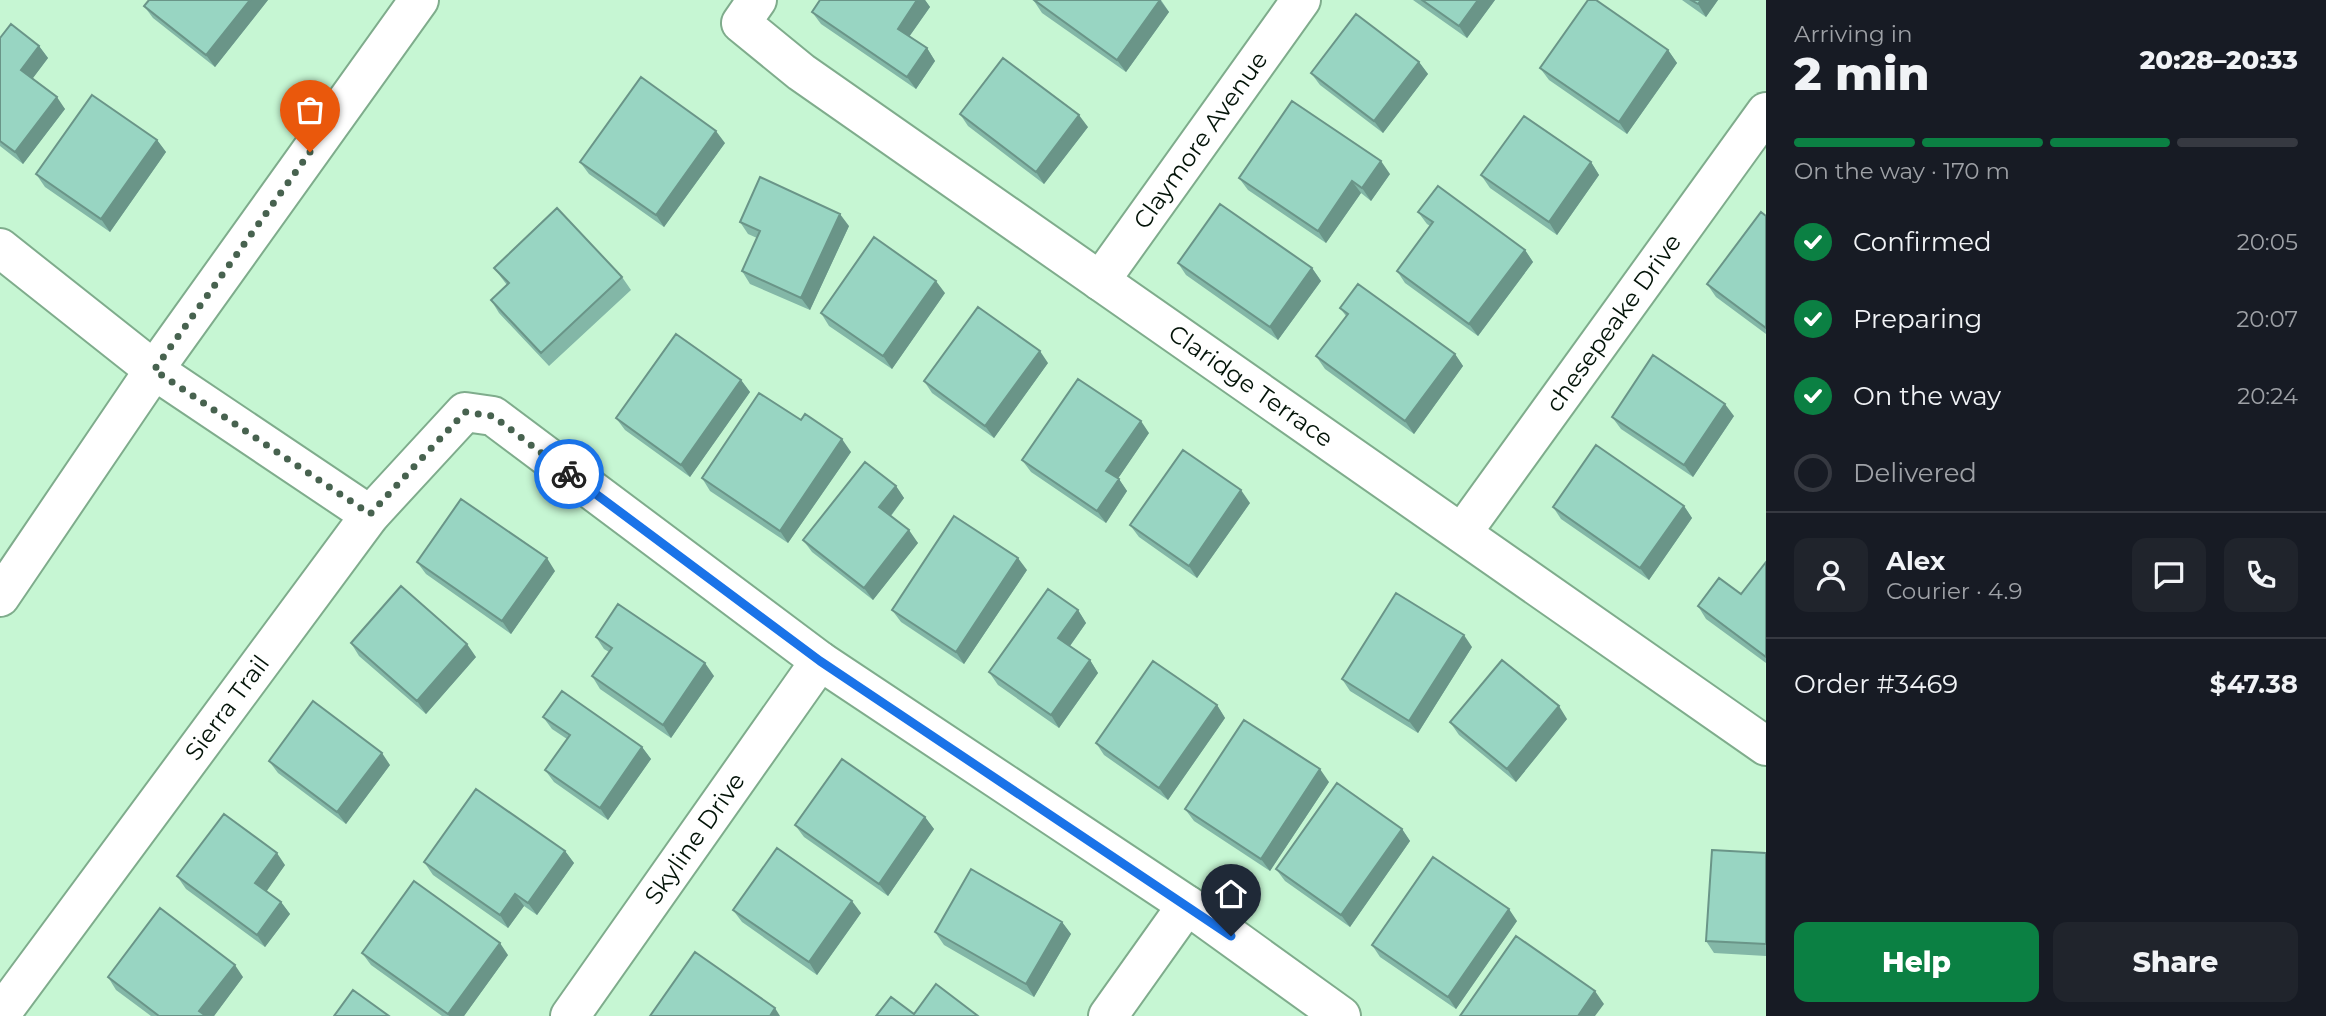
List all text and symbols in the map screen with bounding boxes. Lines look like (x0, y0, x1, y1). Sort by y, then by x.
text: Arriving in (1794, 20, 1913, 48)
text: 20:28–20:33 (2140, 44, 2298, 76)
text: 2 min (1794, 45, 1929, 102)
street label: Claymore Avenue (1127, 46, 1274, 234)
pin (280, 80, 340, 152)
icon: bag (291, 91, 329, 129)
text: On the way · 170 m (1794, 157, 2010, 185)
icon: check (1794, 223, 1832, 261)
text: Confirmed (1853, 226, 1992, 258)
street label: chesepeake Drive (1539, 228, 1687, 417)
text: 20:05 (2237, 228, 2298, 256)
icon: check (1794, 300, 1832, 338)
text: Preparing (1853, 303, 1982, 335)
text: 20:07 (2236, 305, 2298, 333)
street label: Claridge Terrace (1163, 318, 1339, 453)
icon: check (1794, 377, 1832, 415)
text: On the way (1853, 380, 2001, 412)
text: 20:24 (2237, 382, 2298, 410)
courier (534, 439, 604, 509)
icon: bike (550, 455, 588, 493)
text: Delivered (1853, 457, 1977, 489)
button: person (1794, 538, 1868, 612)
button: chat (2132, 538, 2206, 612)
button: phone (2224, 538, 2298, 612)
text: Alex (1886, 545, 1945, 577)
text: Courier · 4.9 (1886, 577, 2022, 605)
street label: Sierra Trail (178, 649, 275, 766)
text: Order #3469 (1794, 668, 1958, 700)
text: $47.38 (2210, 668, 2298, 700)
street label: Skyline Drive (638, 767, 751, 910)
pin (1201, 864, 1261, 936)
icon: home (1212, 875, 1250, 913)
button: Help (1794, 922, 2039, 1002)
button: Share (2053, 922, 2298, 1002)

